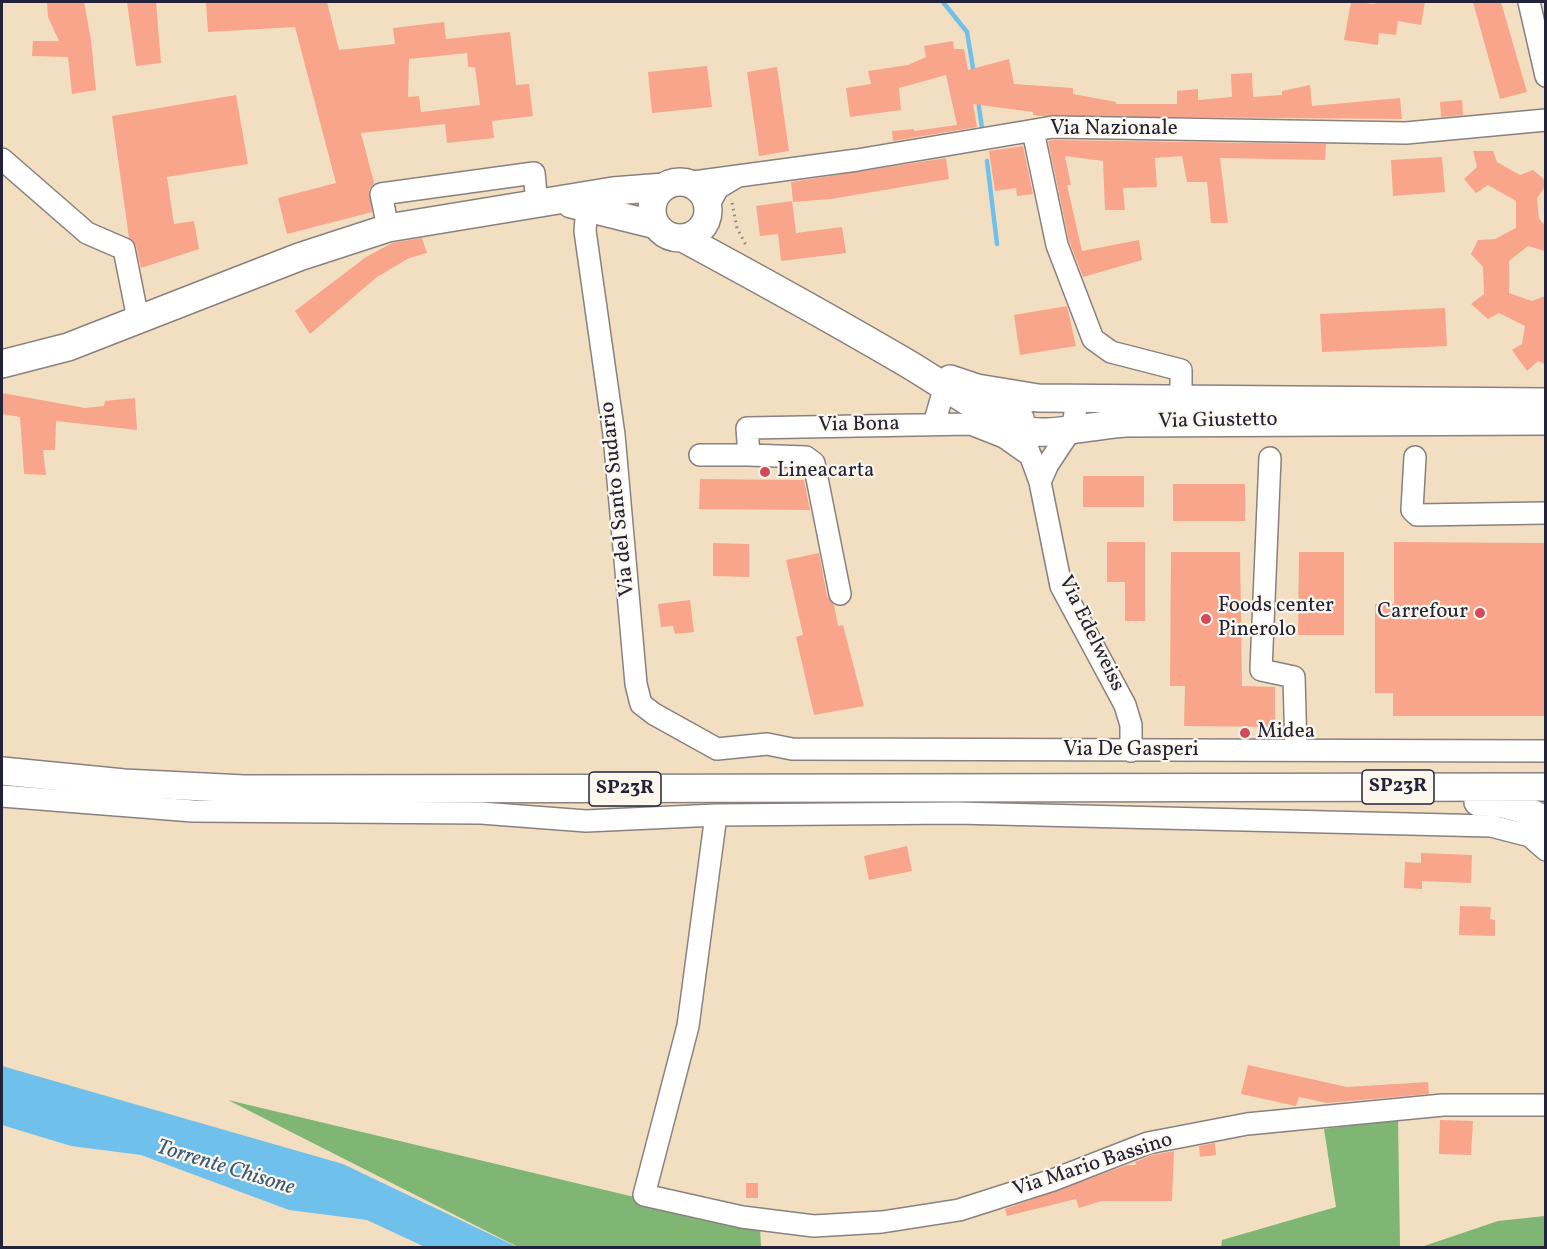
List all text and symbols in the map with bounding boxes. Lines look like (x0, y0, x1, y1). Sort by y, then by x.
street label: Via Nazionale (1050, 117, 1178, 143)
street label: Via del Santo Sudario (596, 400, 642, 598)
street label: Via Giustetto (1158, 408, 1278, 436)
street label: Via Bona (818, 413, 900, 439)
place label: Lineacarta (777, 459, 875, 485)
marker: Lineacarta (758, 465, 772, 479)
street label: Via Edelweiss (1051, 572, 1129, 696)
place label: Foods center Pinerolo (1218, 594, 1334, 644)
place label: Carrefour (1377, 600, 1468, 626)
marker: Carrefour (1473, 606, 1487, 620)
marker: Foods center Pinerolo (1199, 612, 1213, 626)
place label: Midea (1257, 720, 1315, 746)
marker: Midea (1238, 726, 1252, 740)
street label: Via De Gasperi (1063, 738, 1199, 764)
road number: SP23R (1362, 770, 1434, 804)
road number: SP23R (589, 772, 661, 806)
street label: Via Mario Bassino (1010, 1128, 1176, 1204)
water label: Torrente Chisone (153, 1135, 297, 1203)

